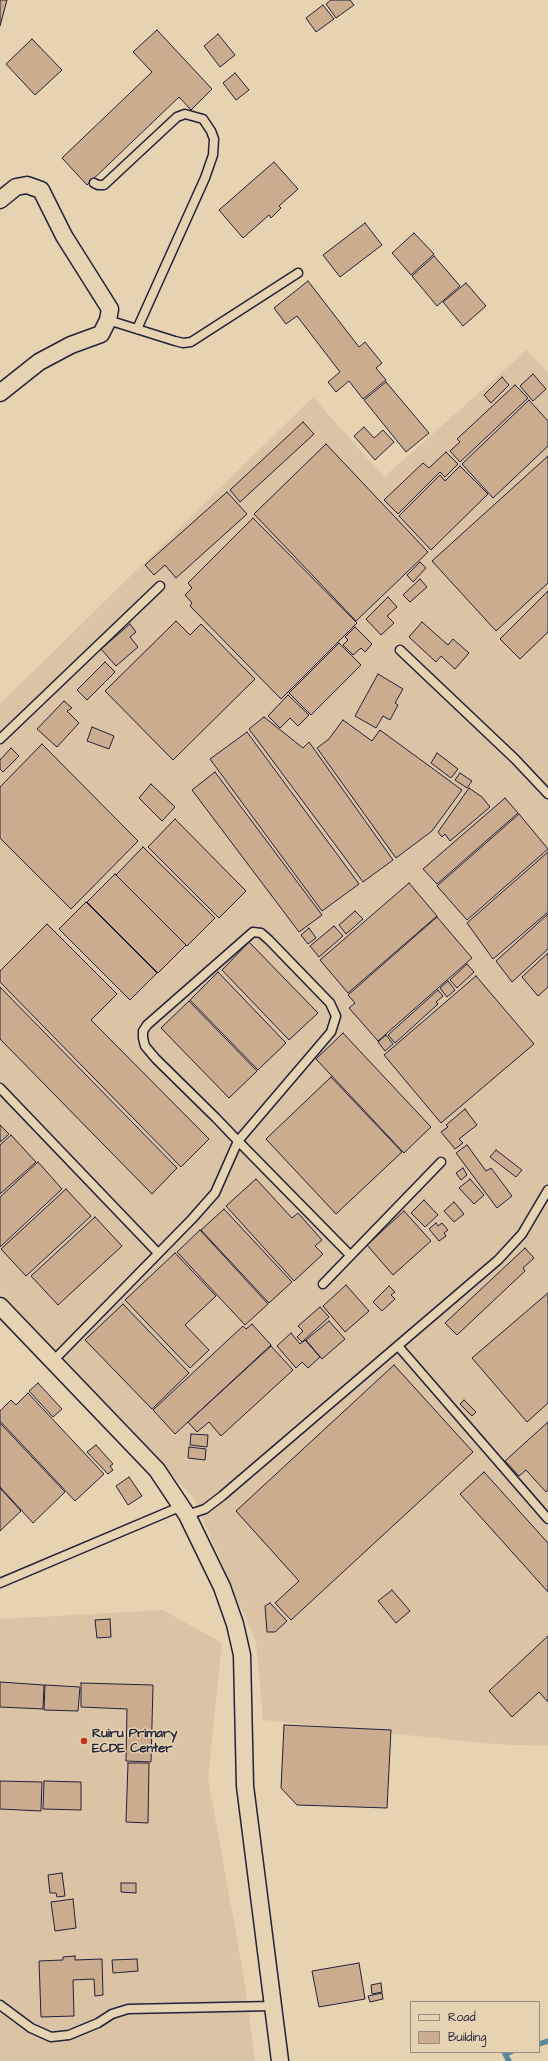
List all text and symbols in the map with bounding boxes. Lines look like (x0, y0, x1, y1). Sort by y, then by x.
place label: Ruiru Primary ECDE Center (92, 1726, 177, 1757)
marker: Ruiru Primary ECDE Center (79, 1736, 89, 1746)
legend (410, 2001, 540, 2053)
text: Road (448, 2009, 476, 2026)
text: Building (448, 2029, 486, 2046)

